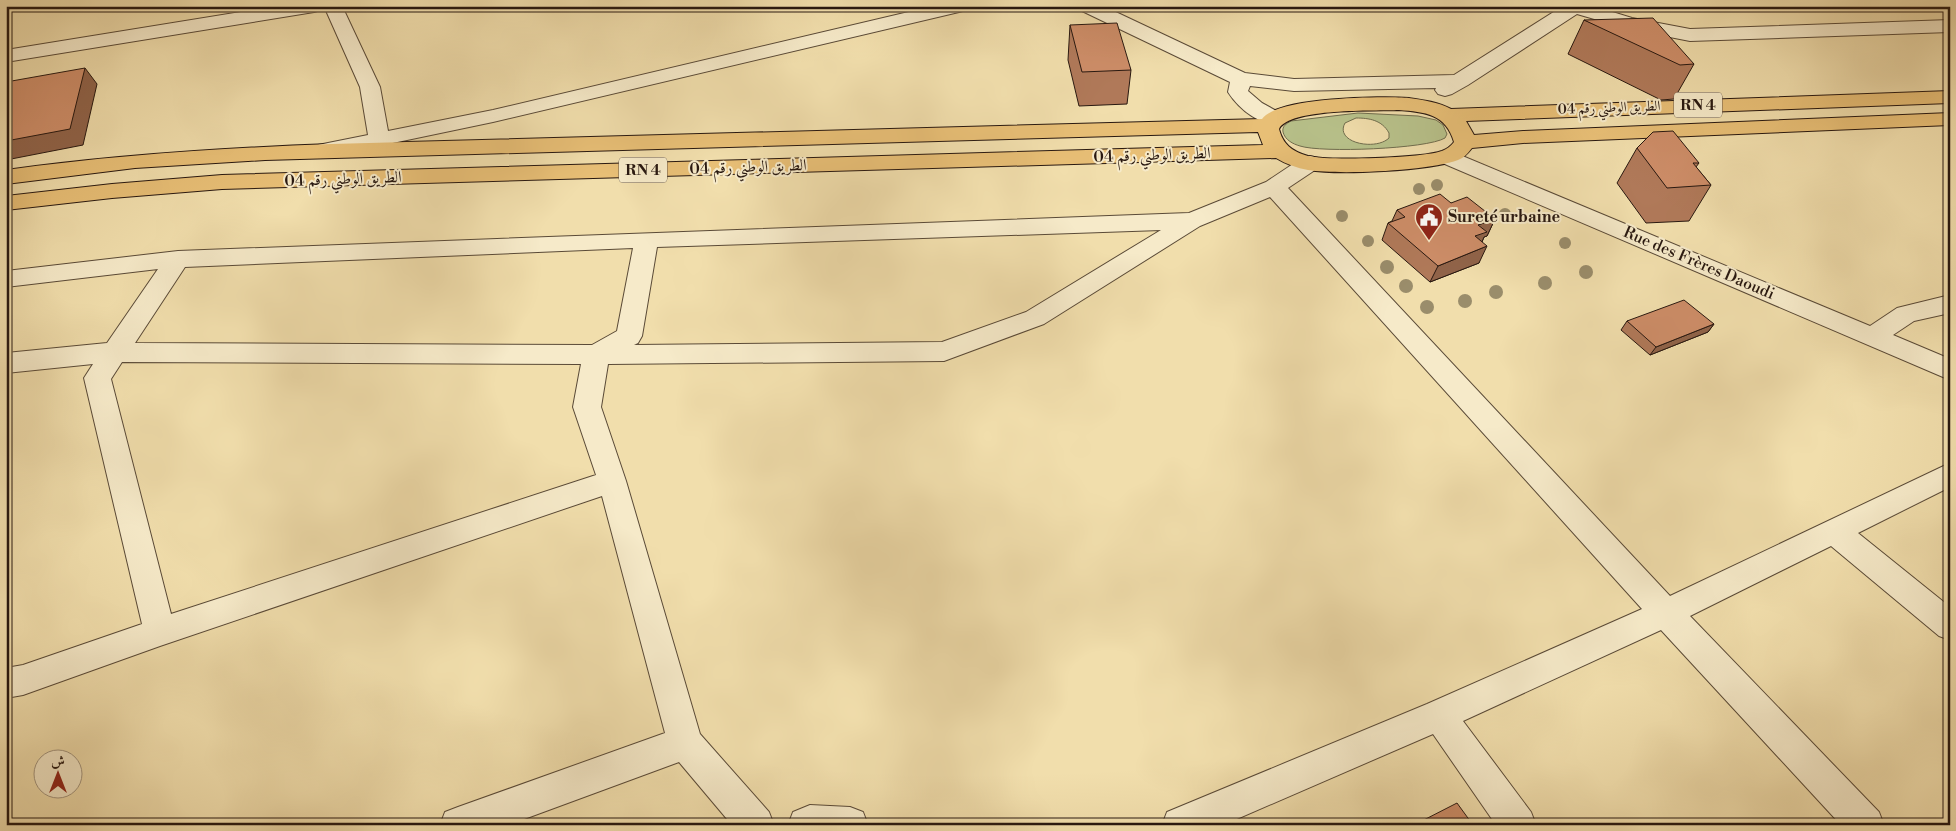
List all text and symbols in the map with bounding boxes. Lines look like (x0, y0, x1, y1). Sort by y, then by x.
road number: RN 4 (1674, 92, 1722, 118)
street label: الطريق الوطني رقم 04 (1557, 97, 1661, 123)
street label: الطريق الوطني رقم 04 (1093, 143, 1211, 172)
street label: الطريق الوطني رقم 04 (689, 155, 807, 184)
road number: RN 4 (619, 158, 667, 182)
street label: الطريق الوطني رقم 04 (284, 167, 402, 196)
public building icon: Sureté urbaine (1414, 202, 1444, 241)
place label: Sureté urbaine (1448, 207, 1561, 227)
street label: Rue des Frères Daoudi (1620, 222, 1778, 304)
north arrow (32, 748, 82, 798)
text: ش (51, 753, 65, 771)

